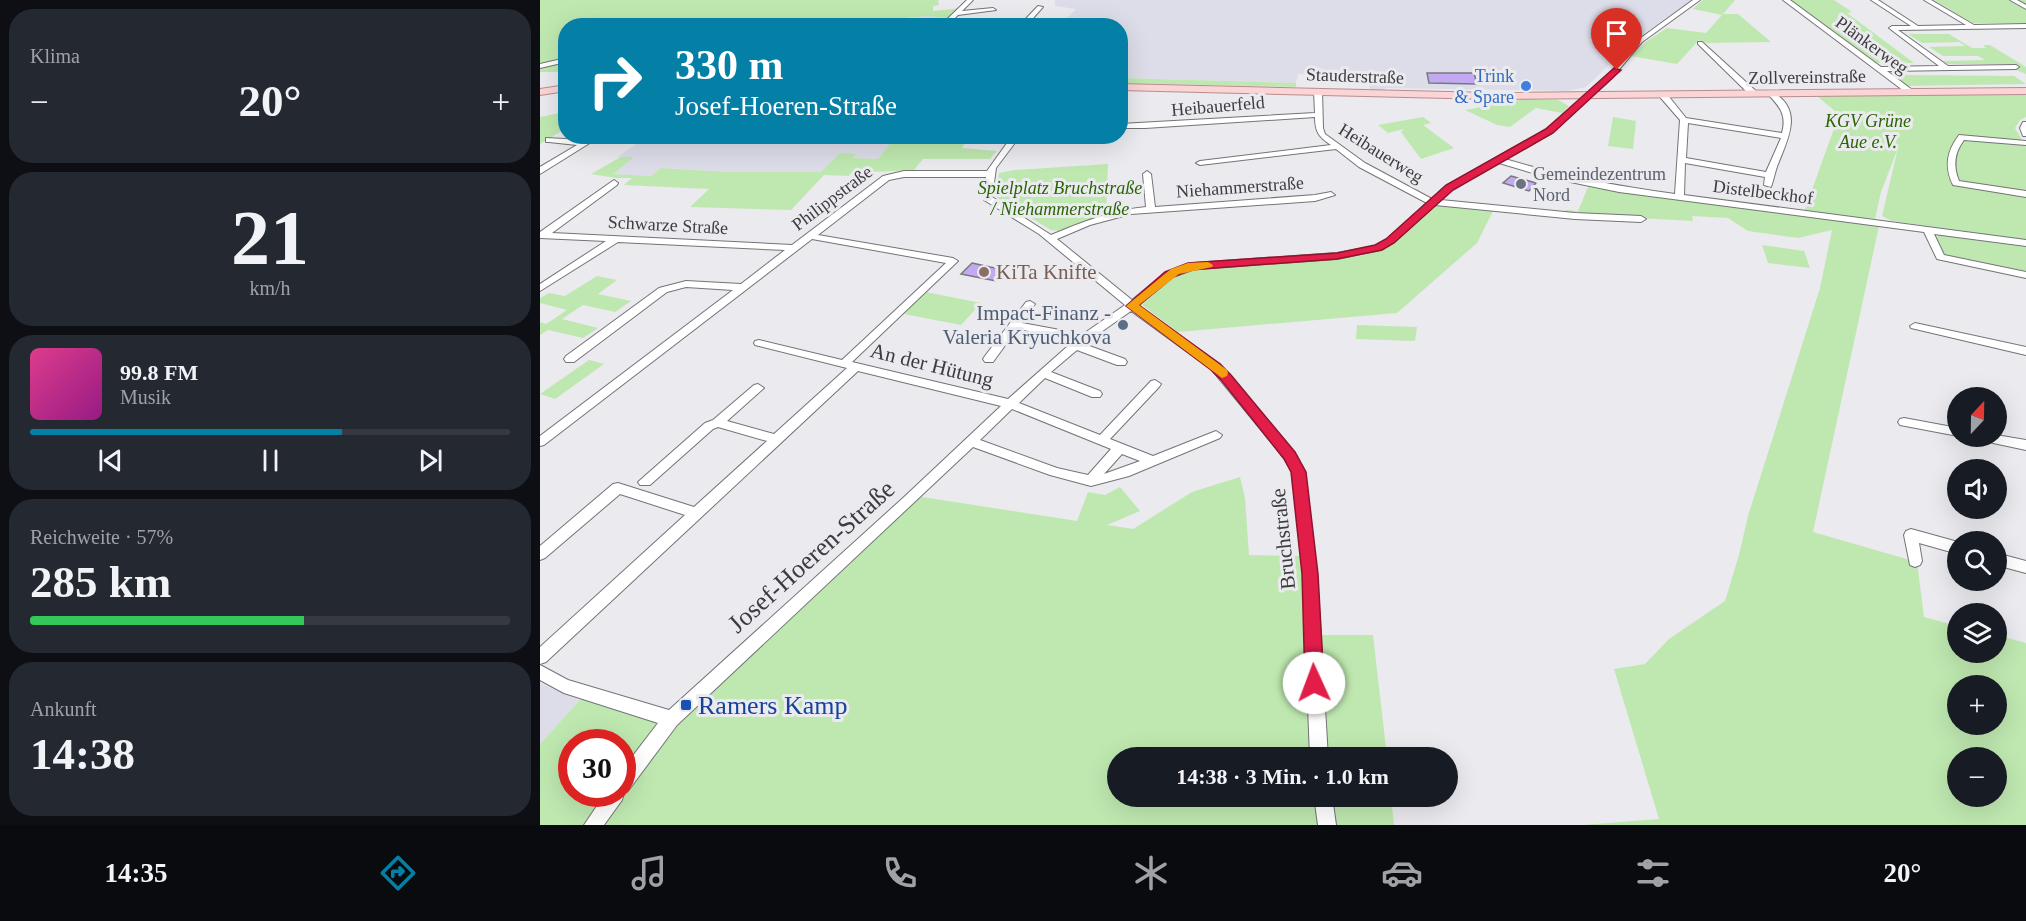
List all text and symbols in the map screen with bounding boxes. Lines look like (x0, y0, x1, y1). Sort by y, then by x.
pin (1591, 8, 1642, 70)
street label: Plänkerweg (1832, 12, 1912, 78)
icon: arrive (1600, 17, 1633, 50)
icon: right (576, 42, 654, 120)
text: 330 m (675, 42, 784, 88)
text: Klima (30, 45, 80, 67)
street label: Stauderstraße (1306, 64, 1404, 88)
place label: Trink & Spare (1455, 66, 1514, 107)
street label: Zollvereinstraße (1748, 66, 1866, 88)
text: 20° (239, 76, 302, 126)
marker: Trink & Spare (1519, 79, 1533, 93)
text: − (30, 84, 49, 120)
text: + (491, 84, 510, 120)
text: Josef-Hoeren-Straße (675, 91, 897, 121)
street label: Heibauerfeld (1170, 92, 1266, 120)
park label: KGV Grüne Aue e.V. (1824, 111, 1911, 152)
street label: Heibauerweg (1335, 119, 1427, 187)
street label: Philippstraße (788, 161, 876, 235)
place label: Gemeindezentrum Nord (1533, 164, 1666, 205)
street label: Niehammerstraße (1175, 173, 1305, 201)
street label: Distelbeckhof (1712, 176, 1814, 208)
marker: Gemeindezentrum Nord (1514, 177, 1528, 191)
park label: Spielplatz Bruchstraße / Niehammerstraße (978, 178, 1142, 219)
text: 21 (231, 194, 309, 281)
street label: Schwarze Straße (607, 212, 729, 238)
place label: KiTa Knifte (996, 260, 1097, 284)
marker: KiTa Knifte (977, 265, 991, 279)
text: km/h (249, 277, 291, 299)
place label: Impact-Finanz - Valeria Kryuchkova (942, 301, 1112, 349)
marker: Impact-Finanz - Valeria Kryuchkova (1116, 318, 1130, 332)
street label: An der Hütung (868, 338, 997, 392)
text: 99.8 FM (120, 360, 198, 385)
text: Musik (120, 386, 171, 408)
north arrow (1947, 387, 2007, 447)
map controls (1947, 387, 2007, 807)
icon: previous (94, 444, 127, 477)
icon: pause (254, 444, 287, 477)
icon: next (414, 444, 447, 477)
button: sound (1947, 459, 2007, 519)
street label: Josef-Hoeren-Straße (722, 474, 900, 639)
street label: Bruchstraße (1266, 487, 1300, 591)
text: Reichweite · 57% (30, 526, 173, 548)
button: search (1947, 531, 2007, 591)
text: 285 km (30, 557, 171, 607)
button: layers (1947, 603, 2007, 663)
position arrow (1282, 651, 1346, 715)
button: + (1947, 675, 2007, 735)
place label: Ramers Kamp (698, 691, 847, 720)
text: Ankunft (30, 698, 97, 720)
marker: Ramers Kamp (679, 698, 693, 712)
text: 14:38 (30, 729, 135, 779)
speed limit sign: 30 (558, 729, 636, 807)
button: − (1947, 747, 2007, 807)
text: 14:38 · 3 Min. · 1.0 km (1176, 764, 1389, 789)
icon: directions (377, 852, 419, 894)
icon: music (628, 852, 670, 894)
icon: phone (879, 852, 921, 894)
icon: climate (1130, 852, 1172, 894)
icon: car (1381, 852, 1423, 894)
icon: filters (1632, 852, 1674, 894)
text: 14:35 (105, 858, 168, 888)
text: 20° (1884, 858, 1921, 888)

